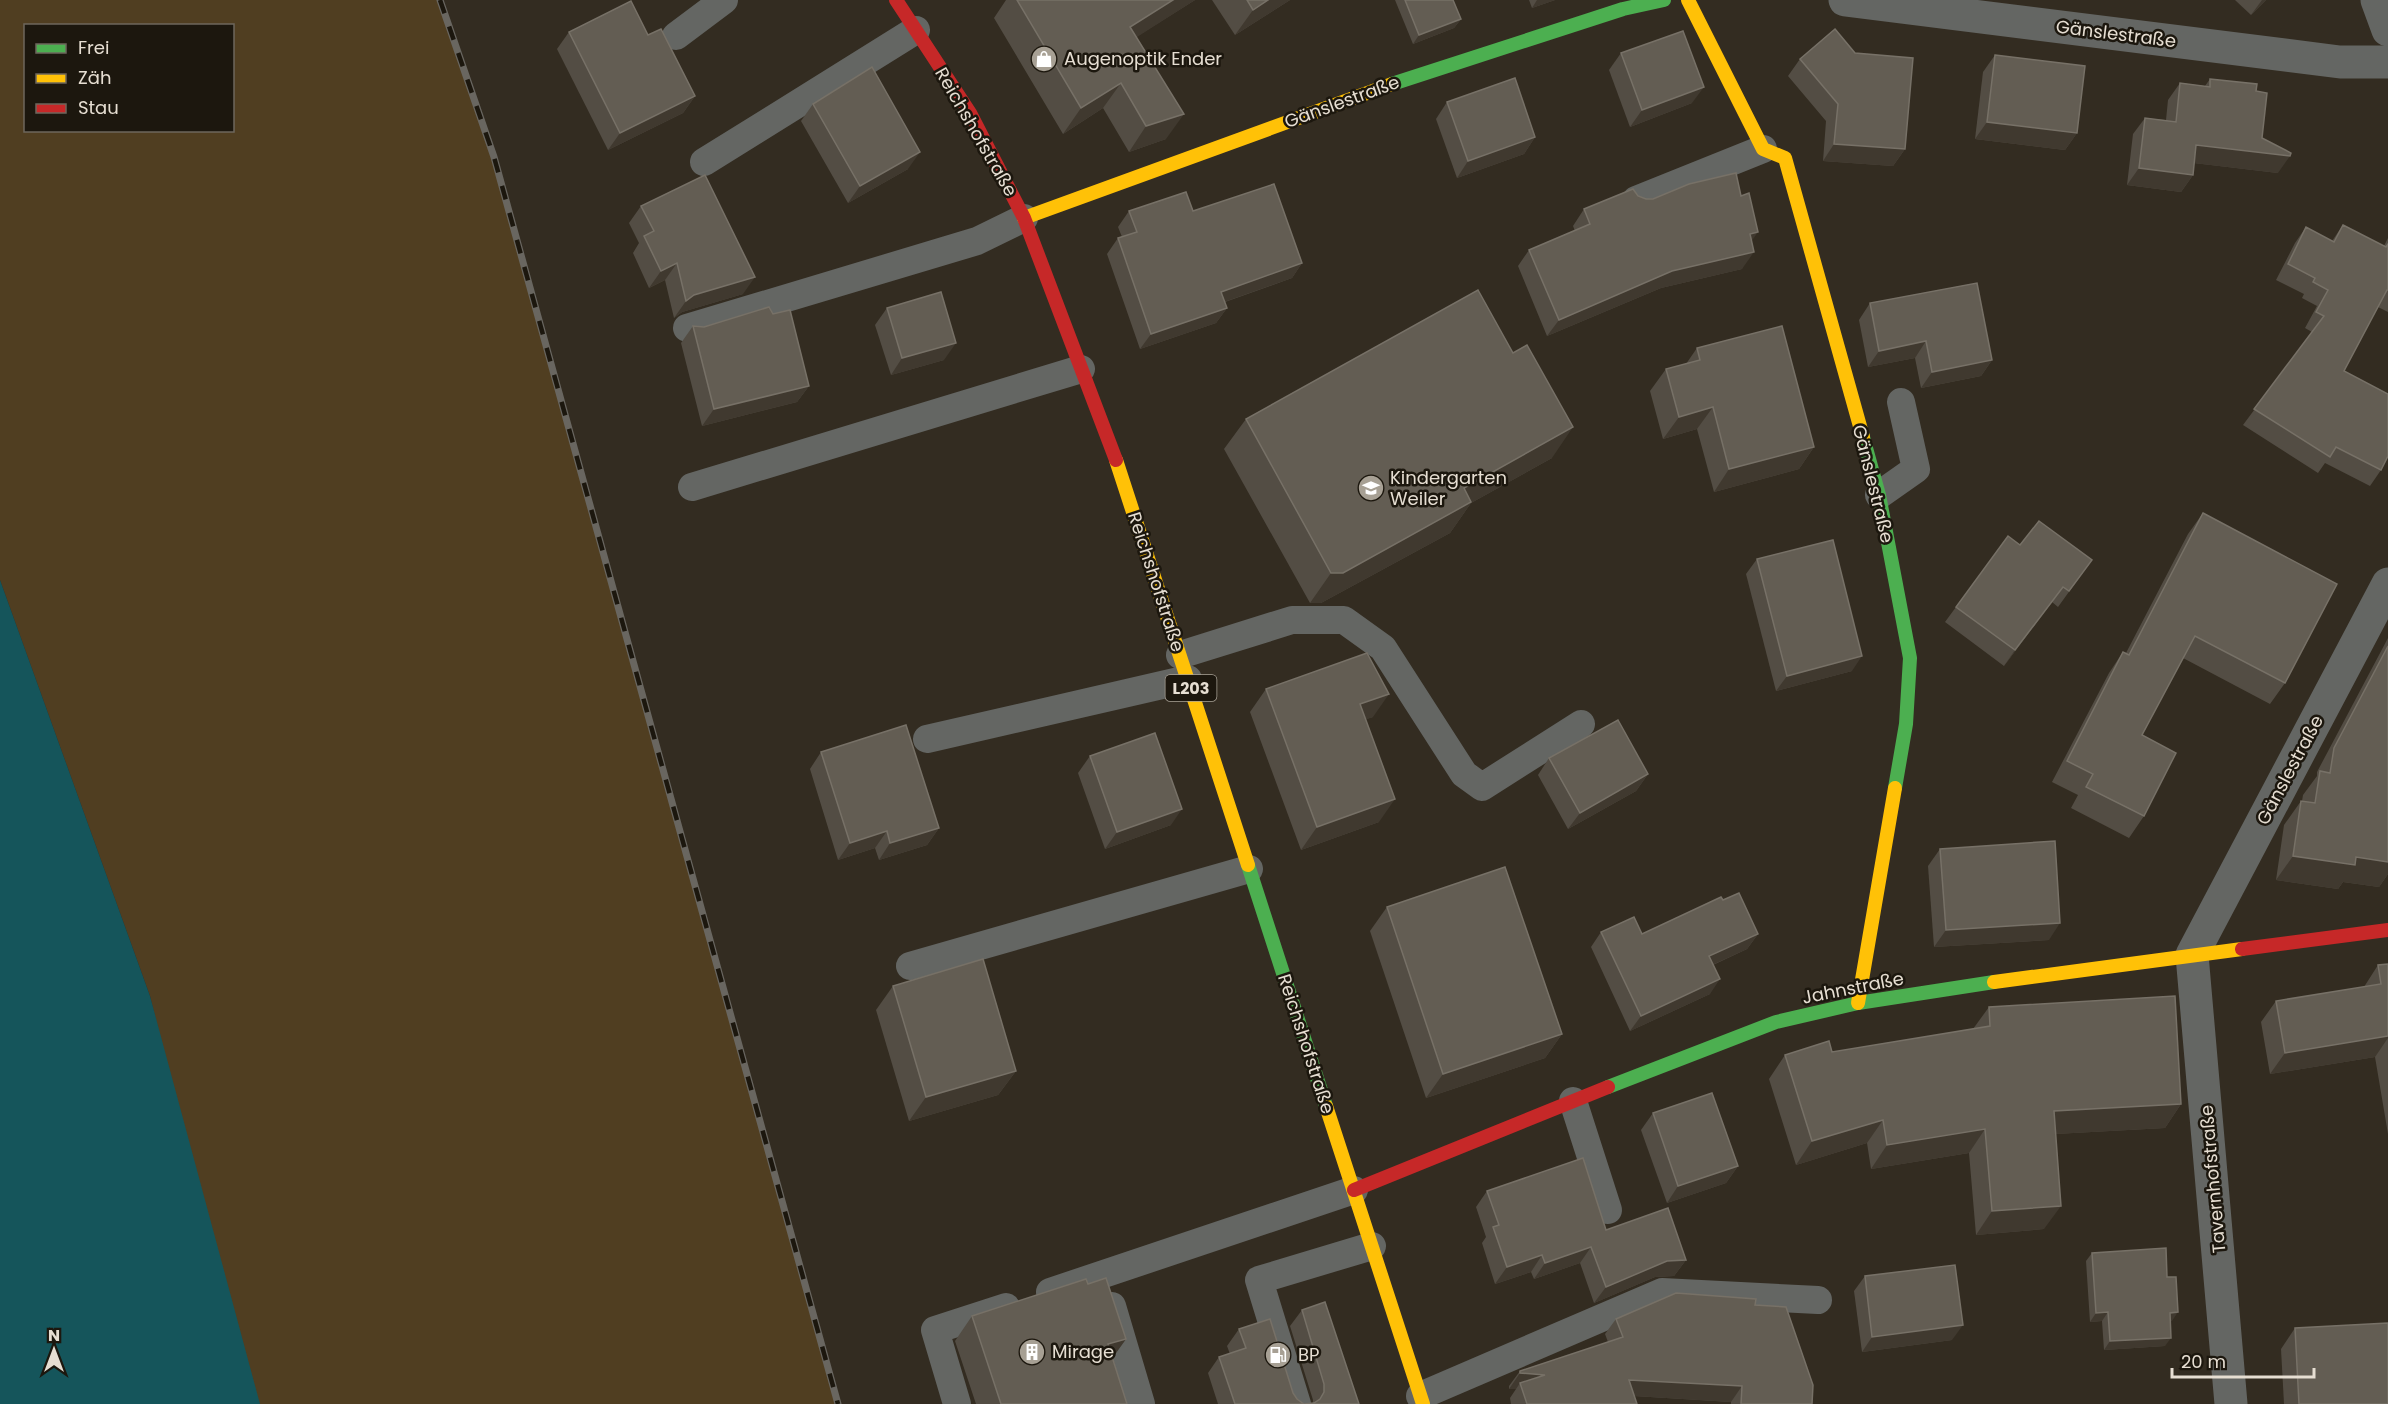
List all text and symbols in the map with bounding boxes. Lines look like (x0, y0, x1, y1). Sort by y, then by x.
street label: Gänslestraße (2055, 14, 2178, 53)
legend (24, 24, 234, 132)
text: Frei (78, 35, 109, 60)
shop icon: Augenoptik Ender (1029, 44, 1059, 74)
place label: Augenoptik Ender (1064, 46, 1222, 71)
street label: Reichshofstraße (929, 62, 1024, 201)
text: Zäh (78, 65, 111, 90)
street label: Gänslestraße (1281, 69, 1403, 134)
text: Stau (78, 95, 119, 120)
street label: Gänslestraße (1847, 422, 1900, 546)
place label: Kindergarten Weiler (1390, 465, 1507, 511)
school or university icon: Kindergarten Weiler (1356, 473, 1386, 503)
street label: Reichshofstraße (1122, 509, 1191, 655)
road number: L203 (1166, 675, 1216, 701)
street label: Gänslestraße (2250, 711, 2329, 829)
street label: Jahnstraße (1800, 965, 1906, 1010)
street label: Reichshofstraße (1272, 971, 1341, 1117)
street label: Tavernhofstraße (2194, 1104, 2231, 1254)
north arrow (24, 1320, 84, 1380)
text: N (48, 1324, 60, 1347)
building icon: Mirage (1017, 1337, 1047, 1367)
place label: Mirage (1052, 1339, 1114, 1364)
fuel station icon: BP (1263, 1340, 1293, 1370)
scale bar (2172, 1341, 2314, 1379)
place label: BP (1298, 1342, 1319, 1367)
text: 20 m (2181, 1349, 2226, 1374)

